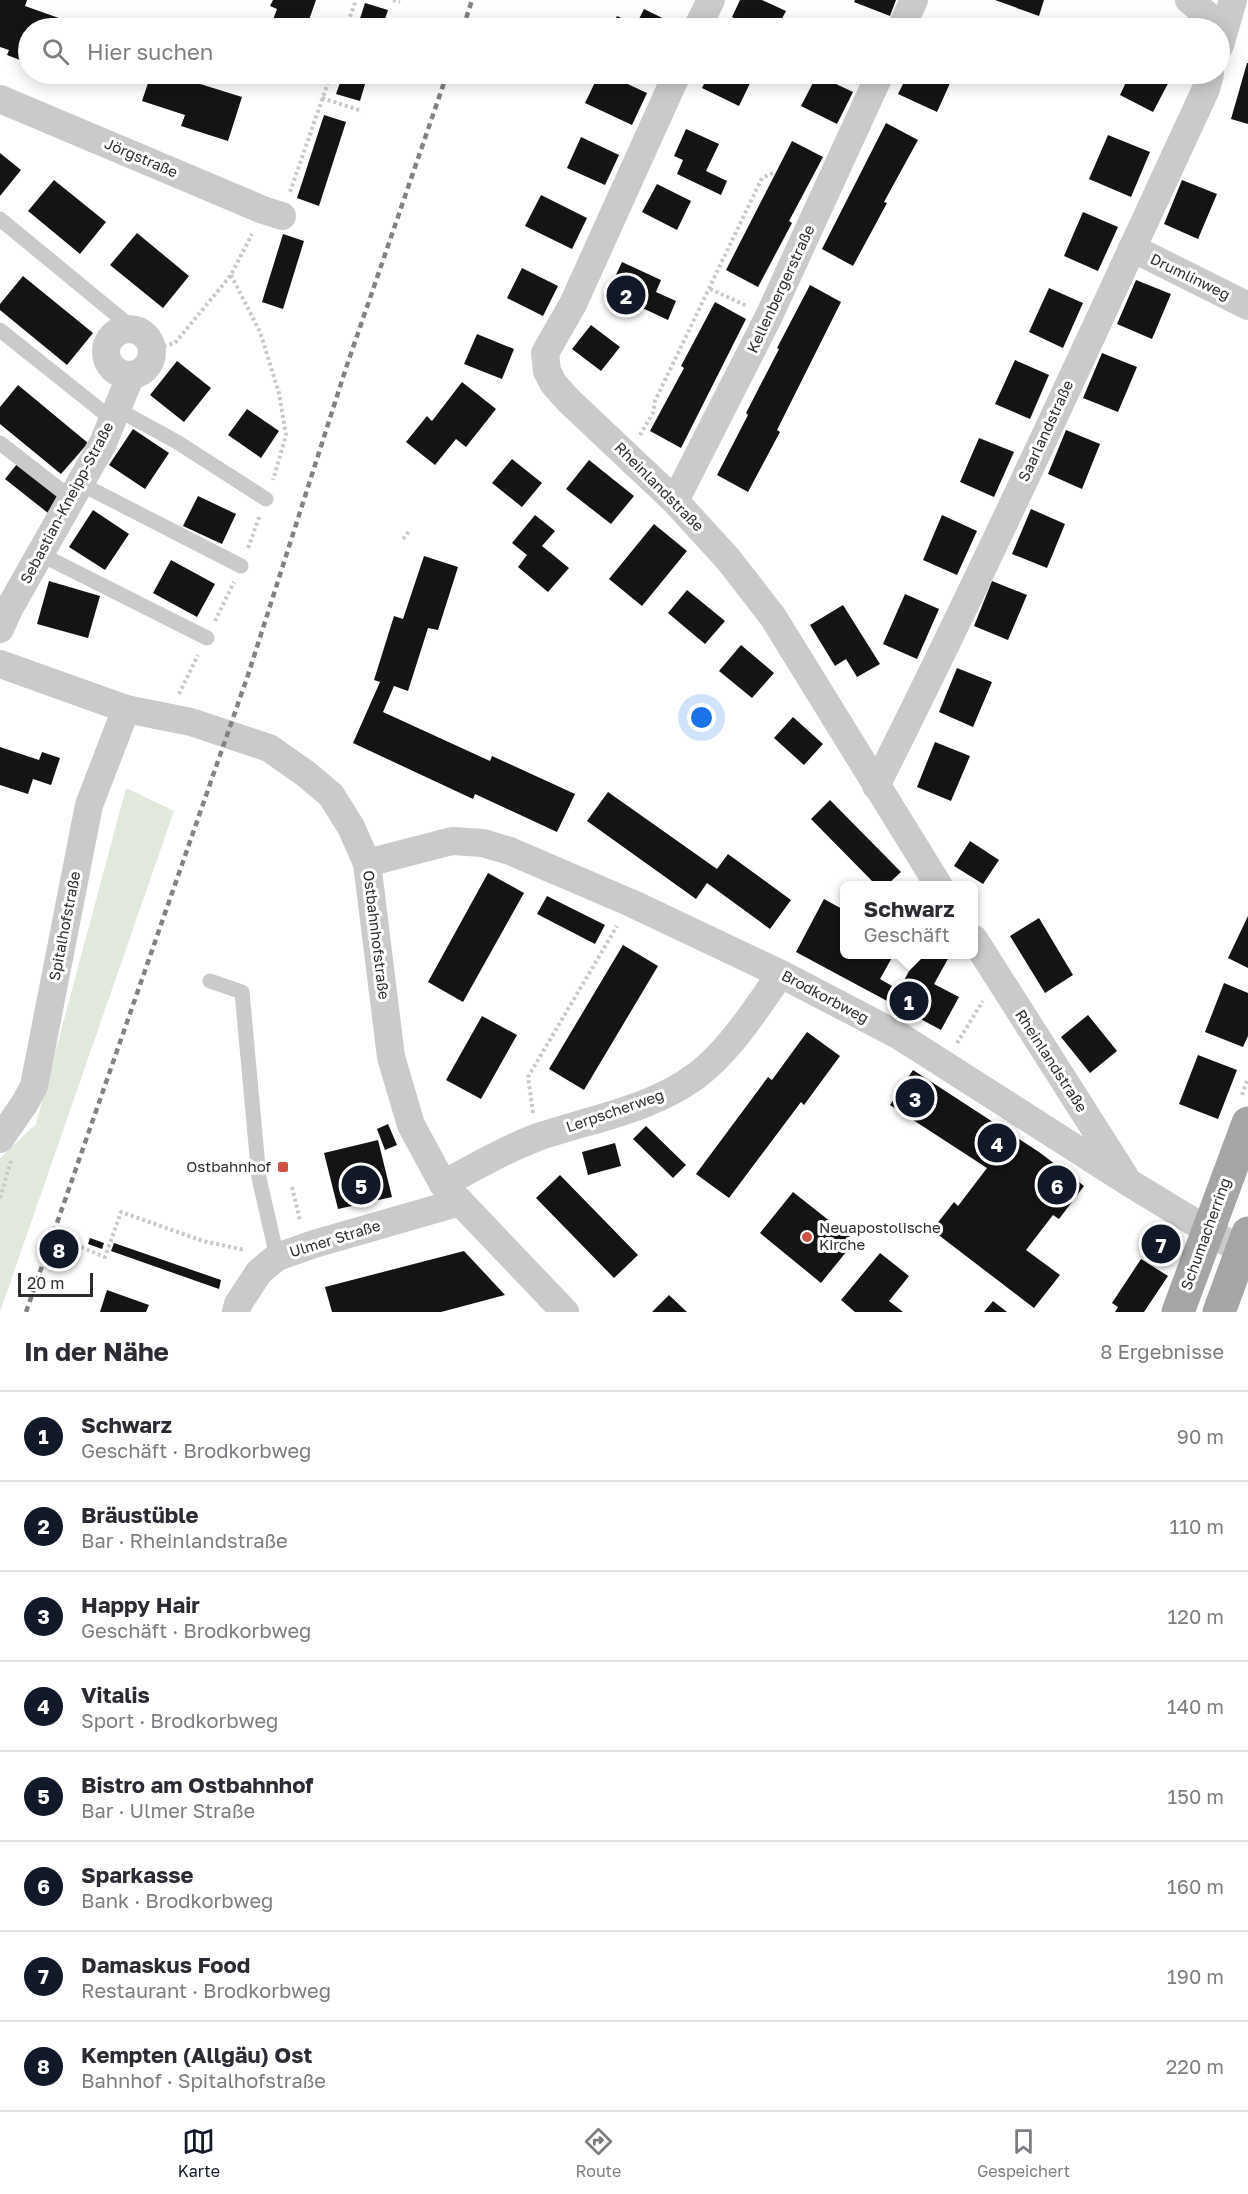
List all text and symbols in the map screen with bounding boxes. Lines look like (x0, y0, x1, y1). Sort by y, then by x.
search box (18, 18, 1230, 84)
icon: search (39, 35, 72, 68)
text: Hier suchen (87, 38, 213, 65)
street label: Jörgstraße (102, 134, 181, 181)
street label: Kellenbergerstraße (743, 221, 818, 355)
street label: Drumlinweg (1148, 249, 1233, 303)
pin: 2 (606, 272, 646, 318)
street label: Saarlandstraße (1014, 377, 1077, 484)
street label: Sebastian-Kneipp-Straße (16, 418, 117, 587)
street label: Rheinlandstraße (611, 438, 708, 535)
your location (687, 703, 716, 732)
street label: Spitalhofstraße (45, 869, 84, 982)
street label: Ostbahnhofstraße (360, 869, 394, 1001)
popup (840, 881, 978, 959)
text: Schwarz (864, 895, 954, 922)
text: Geschäft (864, 922, 950, 946)
street label: Brodkorbweg (779, 966, 872, 1027)
pin: 1 (890, 978, 928, 1024)
street label: Rheinlandstraße (1012, 1006, 1092, 1115)
pin: 3 (896, 1076, 934, 1120)
street label: Lerpscherweg (563, 1085, 666, 1135)
pin: 4 (978, 1120, 1016, 1166)
place label: Ostbahnhof (186, 1157, 272, 1175)
marker: Ostbahnhof (276, 1160, 290, 1174)
pin: 5 (342, 1162, 380, 1208)
pin: 6 (1038, 1162, 1076, 1208)
street label: Schumacherring (1176, 1175, 1234, 1292)
street label: Ulmer Straße (287, 1216, 383, 1260)
place label: Neuapostolische Kirche (819, 1218, 941, 1253)
pin: 7 (1142, 1222, 1180, 1266)
pin: 8 (40, 1226, 78, 1272)
marker: Neuapostolische Kirche (800, 1230, 814, 1244)
scale bar (18, 1270, 93, 1298)
text: 20 m (27, 1273, 64, 1293)
text: In der Nähe (24, 1336, 169, 1367)
text: 8 Ergebnisse (1100, 1339, 1224, 1363)
text: Schwarz (81, 1411, 172, 1438)
text: 1 (38, 1424, 49, 1448)
text: 90 m (1177, 1424, 1224, 1448)
text: Geschäft · Brodkorbweg (81, 1438, 311, 1462)
text: Bräustüble (81, 1501, 199, 1528)
text: 2 (37, 1514, 50, 1538)
text: 110 m (1170, 1514, 1224, 1538)
text: Bar · Rheinlandstraße (81, 1528, 288, 1552)
text: Happy Hair (81, 1591, 200, 1618)
text: 3 (37, 1604, 50, 1628)
text: 120 m (1168, 1604, 1224, 1628)
text: Geschäft · Brodkorbweg (81, 1618, 311, 1642)
text: Vitalis (81, 1681, 150, 1708)
text: 4 (37, 1694, 50, 1718)
text: 140 m (1167, 1694, 1224, 1718)
text: Sport · Brodkorbweg (81, 1708, 278, 1732)
text: Bistro am Ostbahnhof (81, 1771, 313, 1798)
text: 5 (37, 1784, 50, 1808)
text: 150 m (1168, 1784, 1224, 1808)
text: Bar · Ulmer Straße (81, 1798, 255, 1822)
text: Sparkasse (81, 1861, 194, 1888)
text: 6 (37, 1874, 50, 1898)
text: 160 m (1167, 1874, 1224, 1898)
text: Bank · Brodkorbweg (81, 1888, 273, 1912)
text: Damaskus Food (81, 1951, 250, 1978)
text: 7 (38, 1964, 49, 1988)
text: 190 m (1167, 1964, 1224, 1988)
text: Restaurant · Brodkorbweg (81, 1978, 331, 2002)
text: Kempten (Allgäu) Ost (81, 2041, 312, 2068)
text: 8 (37, 2054, 50, 2078)
text: 220 m (1166, 2054, 1224, 2078)
text: Bahnhof · Spitalhofstraße (81, 2068, 326, 2092)
tab: Karte (178, 2125, 220, 2181)
tab: Route (576, 2125, 621, 2181)
tab: Gespeichert (977, 2125, 1070, 2181)

